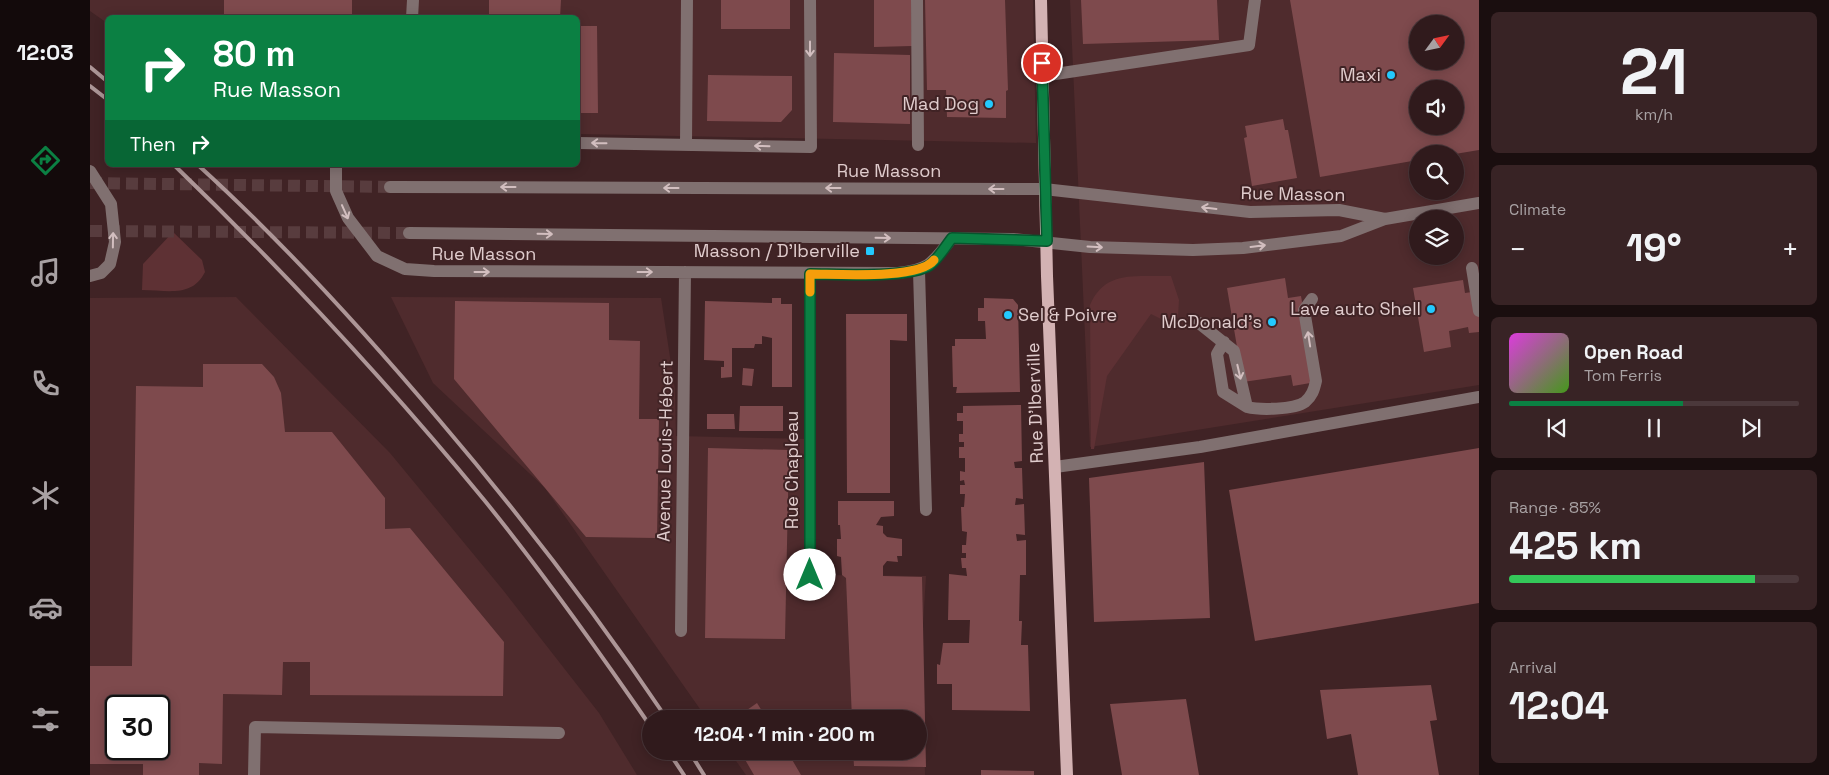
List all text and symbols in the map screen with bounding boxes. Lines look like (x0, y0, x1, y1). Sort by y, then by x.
north arrow (1409, 15, 1464, 70)
map controls (1409, 15, 1464, 265)
text: 21 (1620, 30, 1688, 113)
text: 80 m (213, 32, 295, 76)
icon: right (130, 35, 195, 100)
text: 12:03 (16, 38, 74, 66)
one-way arrow (805, 40, 815, 56)
pin (1021, 42, 1063, 84)
icon: arrive (1028, 49, 1056, 77)
place label: Maxi (1340, 63, 1381, 86)
marker: Maxi (1385, 69, 1397, 81)
text: Rue Masson (213, 75, 341, 103)
button: sound (1409, 80, 1464, 135)
place label: Mad Dog (902, 92, 979, 115)
marker: Mad Dog (983, 98, 995, 110)
text: km/h (1635, 104, 1673, 125)
icon: right (186, 130, 214, 158)
text: Then (130, 132, 176, 157)
one-way arrow (592, 138, 608, 148)
one-way arrow (754, 141, 770, 151)
icon: directions (28, 143, 63, 178)
button: search (1409, 145, 1464, 200)
street label: Rue Masson (837, 159, 941, 182)
street label: Rue Masson (1240, 181, 1346, 206)
one-way arrow (500, 182, 516, 192)
one-way arrow (663, 183, 679, 193)
one-way arrow (825, 183, 842, 193)
one-way arrow (988, 184, 1004, 194)
text: Climate (1509, 199, 1566, 220)
one-way arrow (1201, 203, 1217, 213)
one-way arrow (341, 204, 351, 219)
button: layers (1409, 210, 1464, 265)
text: 19° (1626, 224, 1682, 272)
one-way arrow (537, 229, 553, 239)
text: − (1509, 231, 1526, 267)
text: + (1782, 231, 1799, 267)
one-way arrow (109, 232, 118, 248)
one-way arrow (875, 233, 891, 242)
place label: Masson / D'Iberville (694, 239, 860, 262)
one-way arrow (1249, 241, 1265, 251)
street label: Rue Masson (432, 242, 536, 265)
one-way arrow (1087, 242, 1103, 252)
marker: Masson / D'Iberville (864, 245, 876, 257)
icon: music (28, 255, 63, 290)
one-way arrow (474, 267, 490, 277)
one-way arrow (636, 267, 652, 277)
place label: Lave auto Shell (1290, 297, 1421, 320)
place label: Sel & Poivre (1018, 303, 1117, 326)
marker: Lave auto Shell (1425, 303, 1437, 315)
marker: Sel & Poivre (1002, 309, 1014, 321)
place label: McDonald's (1161, 310, 1262, 333)
marker: McDonald's (1266, 316, 1278, 328)
one-way arrow (1304, 331, 1314, 347)
text: Open Road (1584, 340, 1683, 365)
street label: Rue D'Iberville (1021, 342, 1048, 464)
street label: Avenue Louis-Hébert (651, 360, 678, 542)
one-way arrow (1235, 363, 1244, 379)
text: Tom Ferris (1584, 365, 1662, 386)
icon: phone (28, 366, 63, 401)
street label: Rue Chapleau (780, 411, 803, 529)
icon: previous (1543, 414, 1571, 442)
icon: pause (1640, 414, 1668, 442)
icon: next (1737, 414, 1765, 442)
icon: climate (28, 478, 63, 513)
text: Range · 85% (1509, 497, 1601, 518)
text: 425 km (1509, 522, 1642, 570)
position arrow (783, 548, 835, 600)
icon: car (28, 590, 63, 625)
text: Arrival (1509, 657, 1557, 678)
text: 12:04 (1509, 682, 1609, 730)
speed limit sign: 30 (105, 695, 170, 760)
icon: filters (28, 702, 63, 737)
text: 12:04 · 1 min · 200 m (694, 722, 875, 747)

